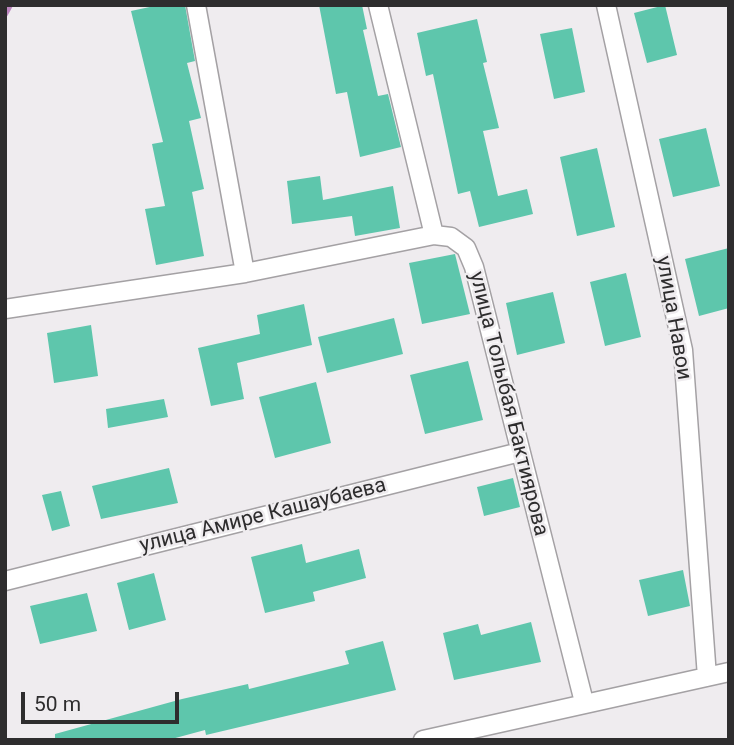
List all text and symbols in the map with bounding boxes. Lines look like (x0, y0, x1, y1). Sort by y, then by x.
street label: улица Навои (650, 254, 696, 382)
street label: улица Толыбая Бактиярова (463, 269, 553, 539)
street label: улица Амире Кашаубаева (137, 473, 389, 559)
scale bar (24, 678, 182, 722)
text: 50 m (34, 692, 81, 716)

